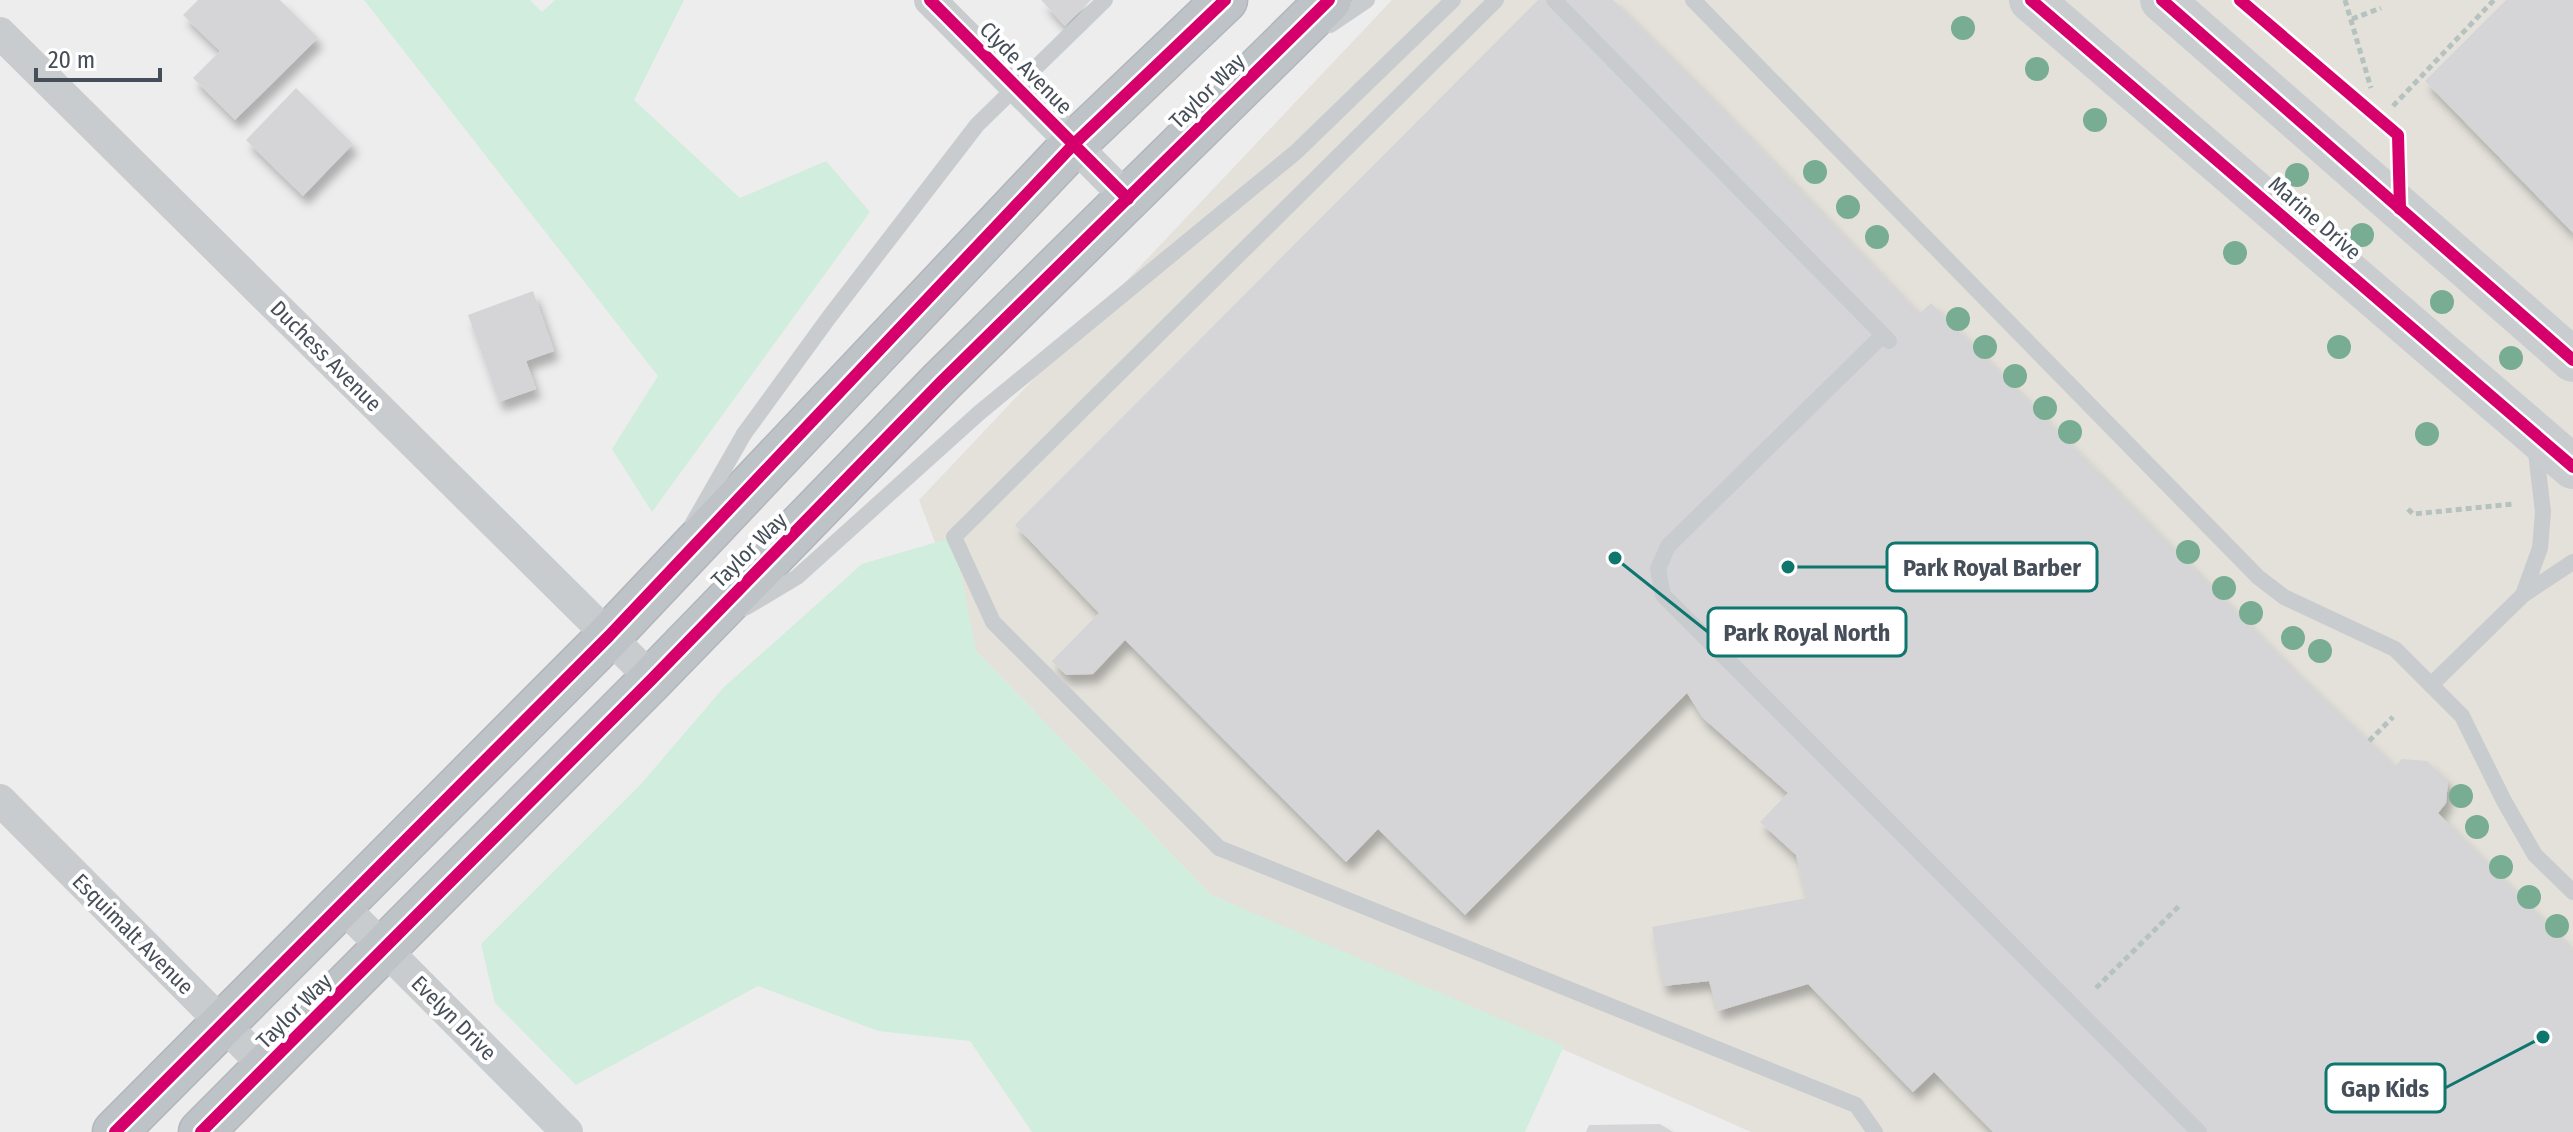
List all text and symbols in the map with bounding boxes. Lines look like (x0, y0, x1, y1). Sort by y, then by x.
street label: Clyde Avenue (974, 16, 1078, 120)
scale bar (36, 32, 160, 82)
text: 20 m (48, 46, 95, 74)
street label: Taylor Way (1164, 48, 1250, 134)
street label: Marine Drive (2263, 170, 2367, 266)
street label: Duchess Avenue (265, 295, 387, 417)
street label: Taylor Way (706, 507, 792, 593)
callout: Park Royal Barber (1887, 543, 2097, 591)
text: Park Royal Barber (1903, 554, 2081, 582)
callout: Park Royal North (1708, 608, 1906, 656)
text: Park Royal North (1724, 619, 1890, 647)
street label: Esquimalt Avenue (67, 868, 199, 1000)
street label: Taylor Way (251, 968, 337, 1054)
street label: Evelyn Drive (406, 970, 502, 1066)
callout: Gap Kids (2326, 1064, 2445, 1112)
text: Gap Kids (2341, 1075, 2429, 1103)

